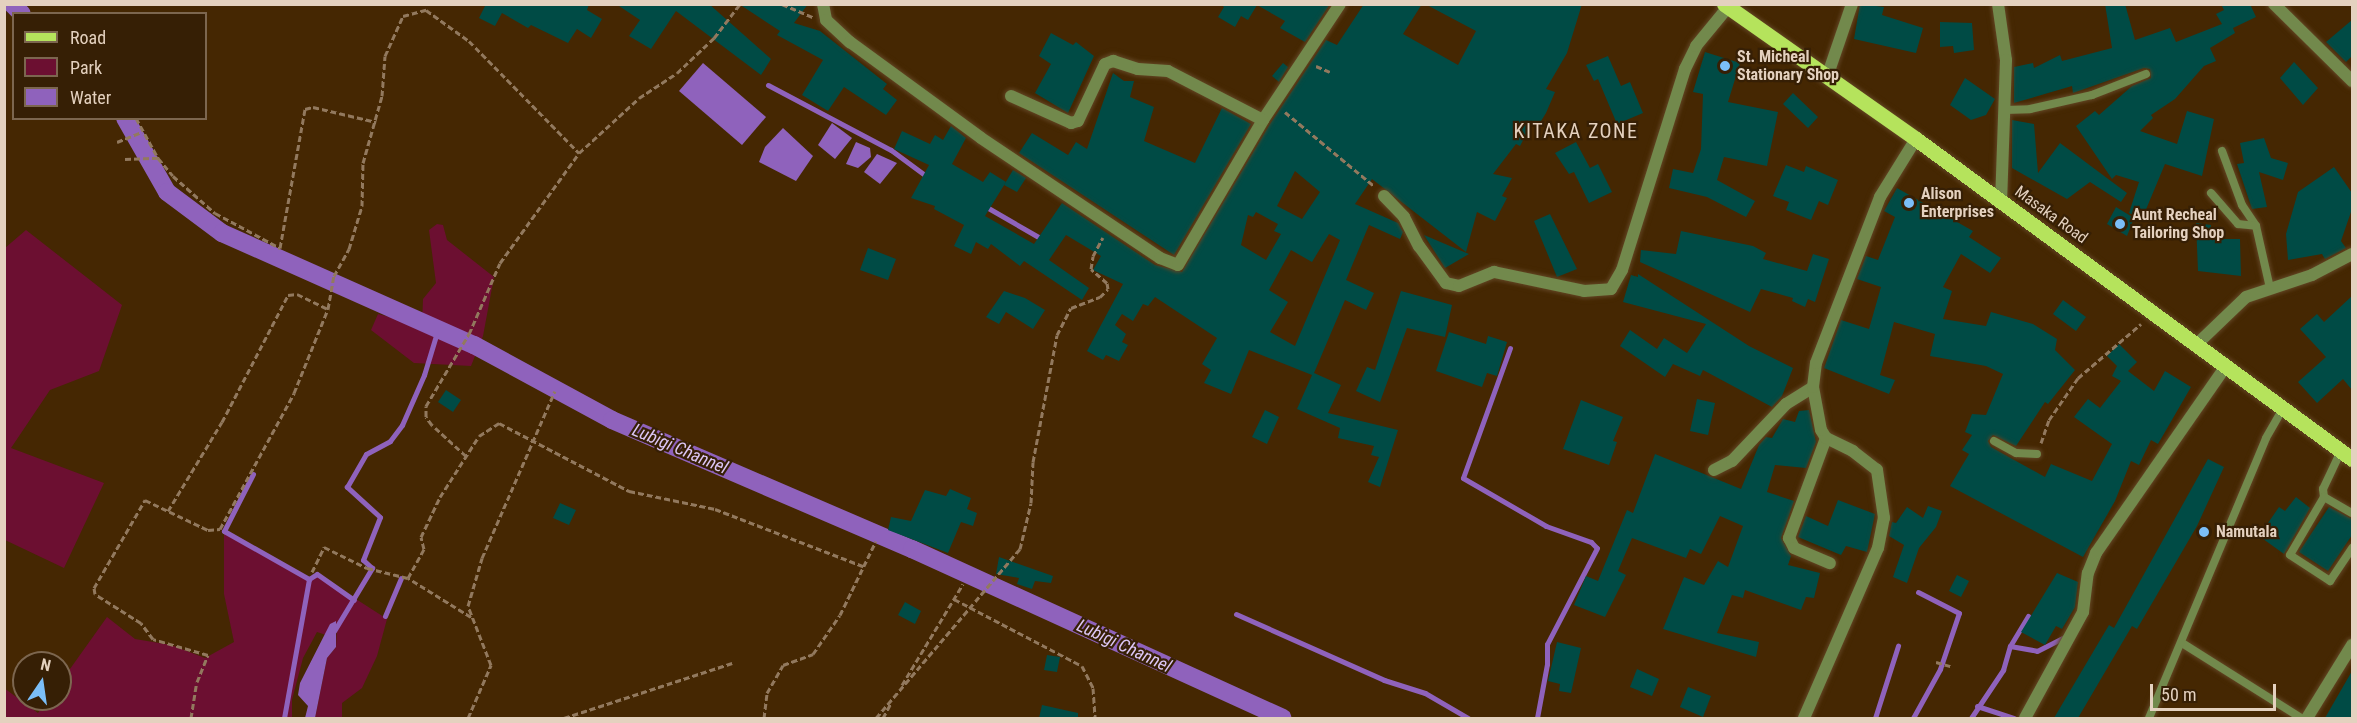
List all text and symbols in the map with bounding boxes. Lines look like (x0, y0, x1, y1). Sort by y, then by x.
legend (12, 12, 207, 120)
text: Road (70, 27, 106, 48)
place label: St. Micheal Stationary Shop (1737, 47, 1839, 85)
text: Park (70, 57, 102, 78)
marker: St. Micheal Stationary Shop (1718, 59, 1732, 73)
text: Water (70, 87, 111, 108)
district label: KITAKA ZONE (1514, 119, 1638, 143)
street label: Masaka Road (2011, 182, 2091, 248)
place label: Alison Enterprises (1921, 184, 1994, 222)
marker: Alison Enterprises (1902, 196, 1916, 210)
place label: Aunt Recheal Tailoring Shop (2132, 205, 2224, 243)
marker: Aunt Recheal Tailoring Shop (2113, 217, 2127, 231)
water label: Lubigi Channel (629, 419, 731, 479)
place label: Namutala (2216, 522, 2277, 542)
marker: Namutala (2197, 525, 2211, 539)
water label: Lubigi Channel (1073, 615, 1175, 677)
north arrow (12, 651, 72, 711)
text: N (39, 655, 53, 675)
scale bar (2153, 672, 2279, 710)
text: 50 m (2161, 684, 2196, 705)

